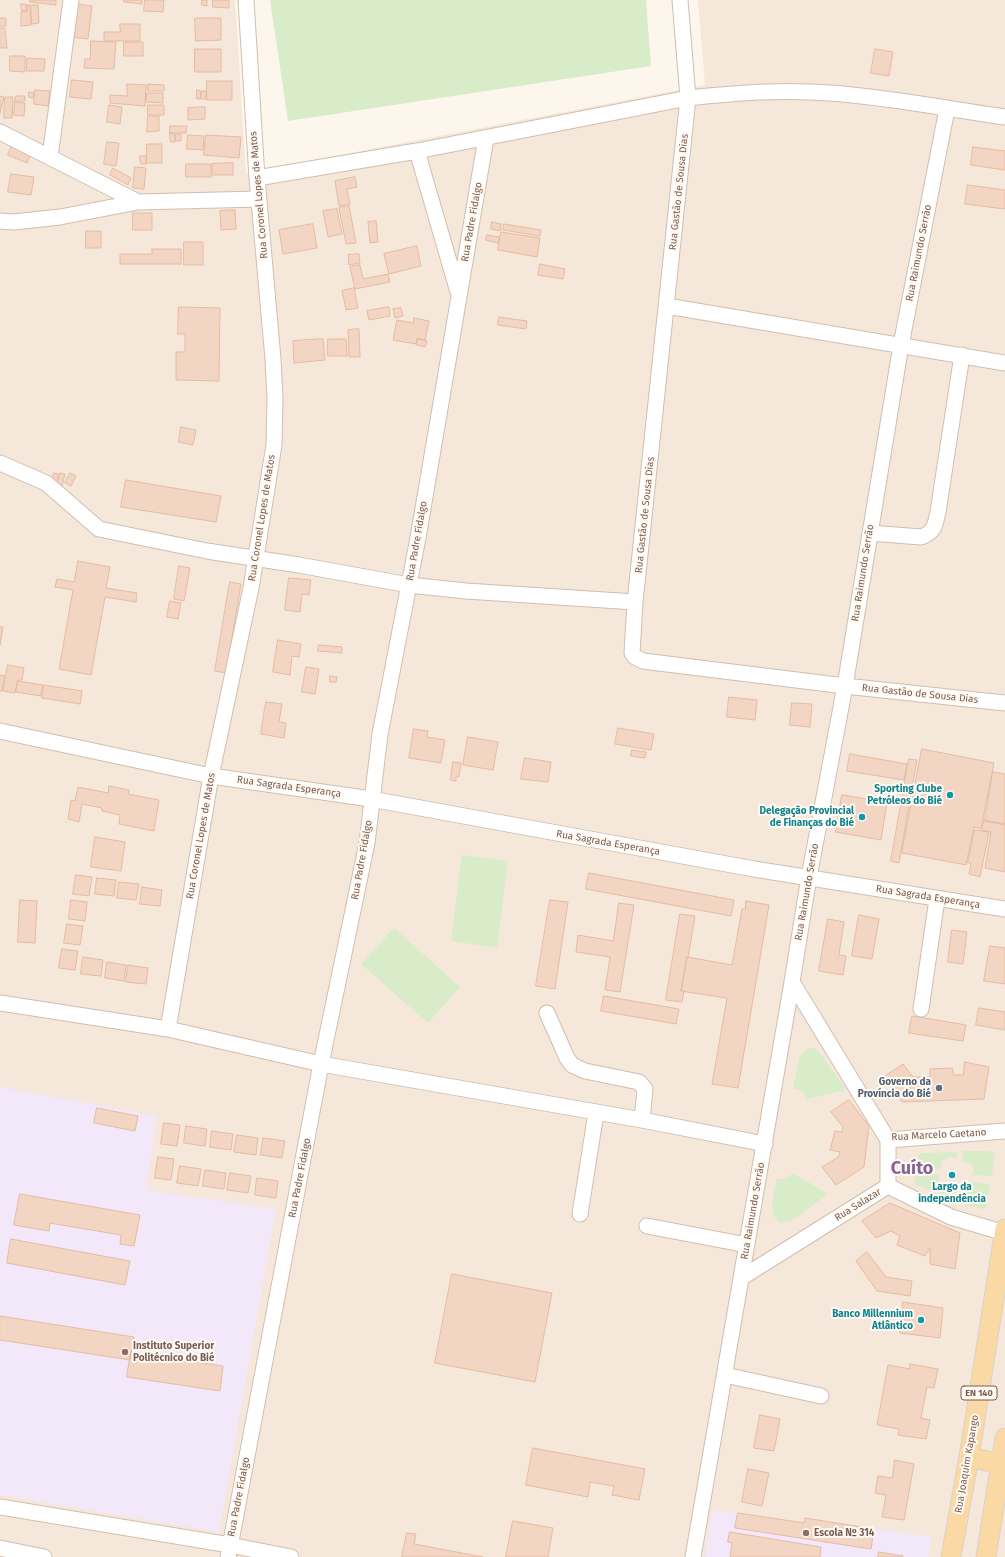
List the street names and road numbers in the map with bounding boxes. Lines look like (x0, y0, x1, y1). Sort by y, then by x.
street label: Rua Coronel Lopes de Matos (247, 131, 271, 259)
street label: Rua Gastão de Sousa Dias (667, 133, 691, 251)
street label: Rua Padre Fidalgo (459, 181, 485, 263)
street label: Rua Raimundo Serrão (904, 204, 934, 302)
street label: Rua Coronel Lopes de Matos (246, 454, 278, 582)
street label: Rua Gastão de Sousa Dias (633, 456, 657, 574)
street label: Rua Padre Fidalgo (404, 500, 430, 582)
street label: Rua Raimundo Serrão (849, 523, 877, 623)
street label: Rua Gastão de Sousa Dias (861, 682, 979, 706)
street label: Rua Coronel Lopes de Matos (184, 772, 218, 900)
street label: Rua Sagrada Esperança (236, 774, 342, 800)
street label: Rua Padre Fidalgo (349, 819, 375, 901)
street label: Rua Sagrada Esperança (555, 828, 661, 858)
street label: Rua Raimundo Serrão (793, 842, 821, 942)
street label: Rua Sagrada Esperança (875, 883, 981, 911)
street label: Rua Marcelo Caetano (891, 1127, 987, 1143)
street label: Rua Padre Fidalgo (286, 1137, 314, 1219)
street label: Rua Raimundo Serrão (739, 1161, 767, 1261)
street label: Rua Salazar (833, 1186, 883, 1224)
road number: EN 140 (961, 1386, 997, 1400)
street label: Rua Joaquim Kapango (952, 1414, 982, 1514)
street label: Rua Padre Fidalgo (225, 1456, 253, 1538)

